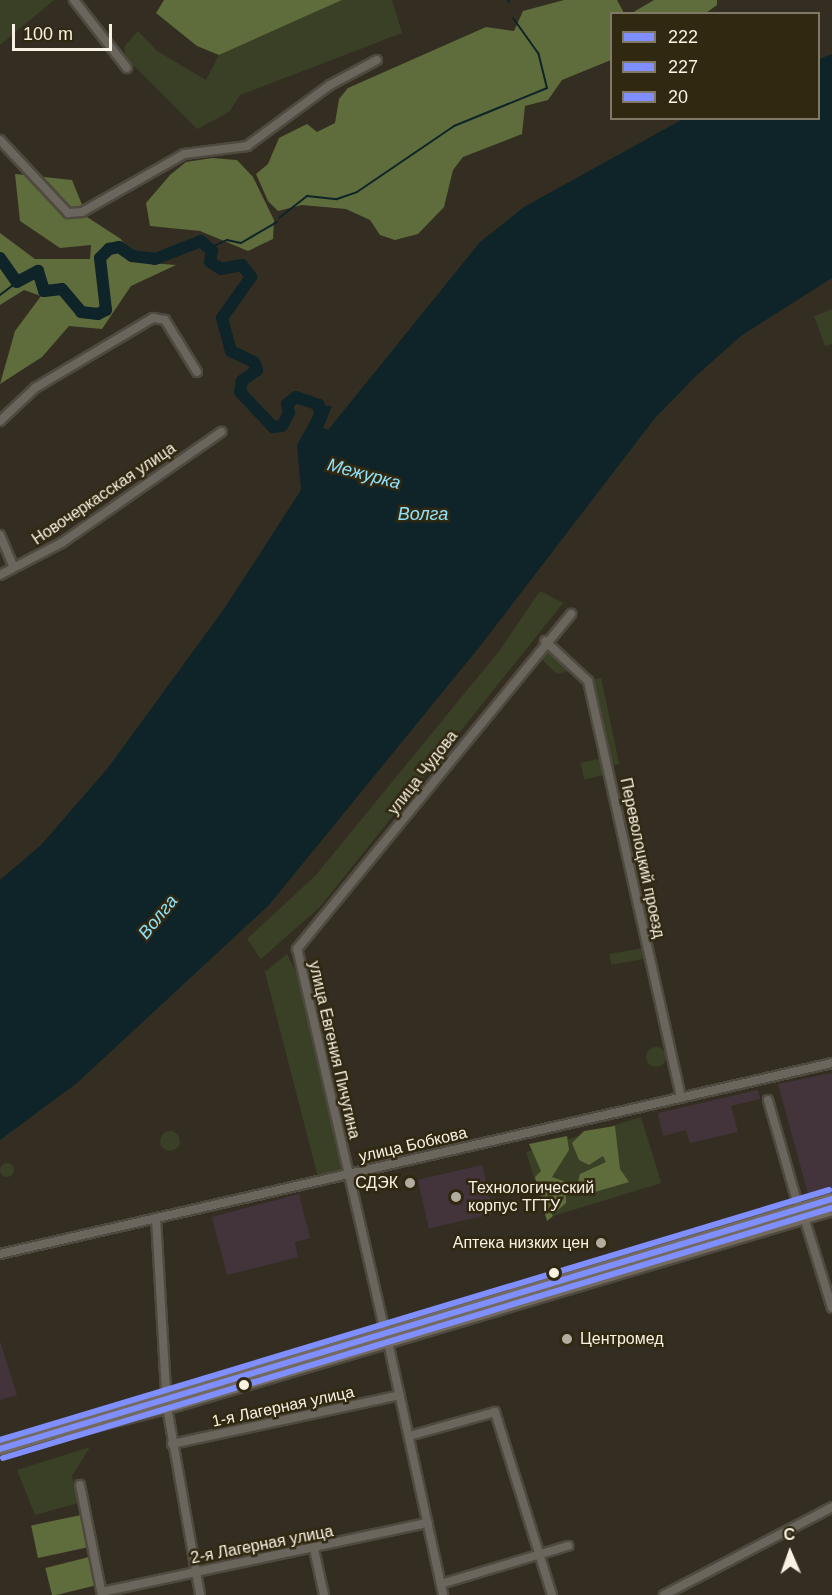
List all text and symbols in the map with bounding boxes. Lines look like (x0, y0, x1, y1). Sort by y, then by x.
scale bar (15, 12, 116, 50)
legend (610, 12, 820, 120)
text: 100 m (23, 24, 73, 44)
text: 222 (668, 27, 698, 47)
text: 227 (668, 57, 698, 77)
text: 20 (668, 87, 688, 107)
street label: Новочеркасская улица (29, 439, 179, 549)
water label: Межурка (325, 454, 403, 494)
water label: Волга (398, 503, 448, 525)
street label: улица Чудова (384, 727, 462, 819)
street label: Переволоцкий проезд (616, 776, 668, 940)
water label: Волга (134, 891, 182, 943)
street label: улица Евгения Пичугина (304, 959, 364, 1141)
street label: улица Бобкова (357, 1123, 469, 1167)
place label: СДЭК (355, 1173, 398, 1193)
marker: СДЭК (403, 1176, 417, 1190)
place label: Технологический корпус ТГТУ (468, 1178, 594, 1216)
marker: Технологический корпус ТГТУ (449, 1190, 463, 1204)
place label: Аптека низких цен (453, 1233, 589, 1253)
marker: Аптека низких цен (594, 1236, 608, 1250)
unlabelled marker (548, 1267, 560, 1279)
place label: Центромед (580, 1329, 664, 1349)
marker: Центромед (558, 1330, 576, 1348)
unlabelled marker (238, 1379, 250, 1391)
street label: 1-я Лагерная улица (210, 1383, 356, 1431)
street label: 2-я Лагерная улица (189, 1522, 335, 1568)
north arrow (760, 1523, 820, 1583)
text: С (783, 1526, 795, 1543)

